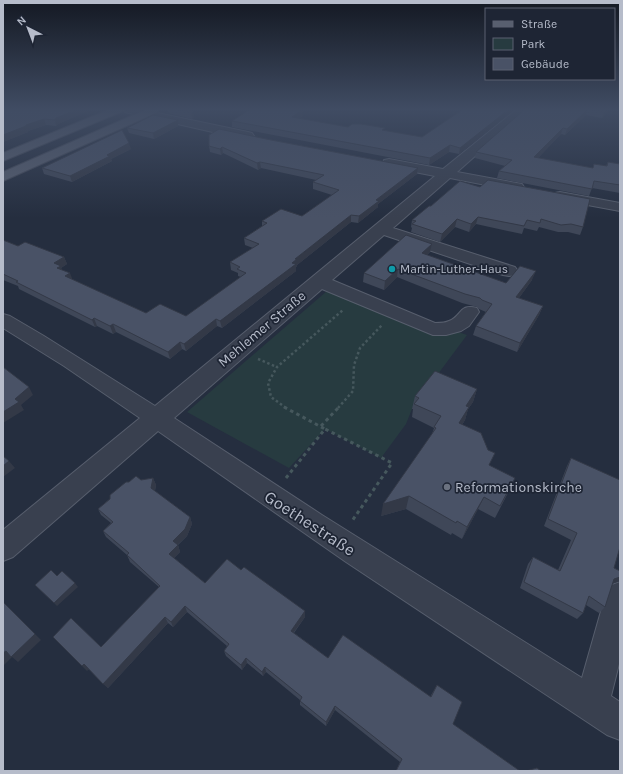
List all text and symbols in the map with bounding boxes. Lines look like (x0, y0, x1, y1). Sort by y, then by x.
north arrow (8, 8, 48, 48)
legend (485, 8, 615, 80)
text: N (14, 13, 29, 28)
text: Straße (521, 17, 557, 31)
text: Park (521, 37, 546, 51)
text: Gebäude (521, 57, 569, 71)
place label: Martin-Luther-Haus (400, 262, 508, 276)
marker: Martin-Luther-Haus (387, 264, 397, 274)
street label: Mehlemer Straße (215, 287, 309, 371)
place label: Reformationskirche (455, 479, 582, 496)
marker: Reformationskirche (442, 482, 452, 492)
street label: Goethestraße (261, 486, 359, 560)

